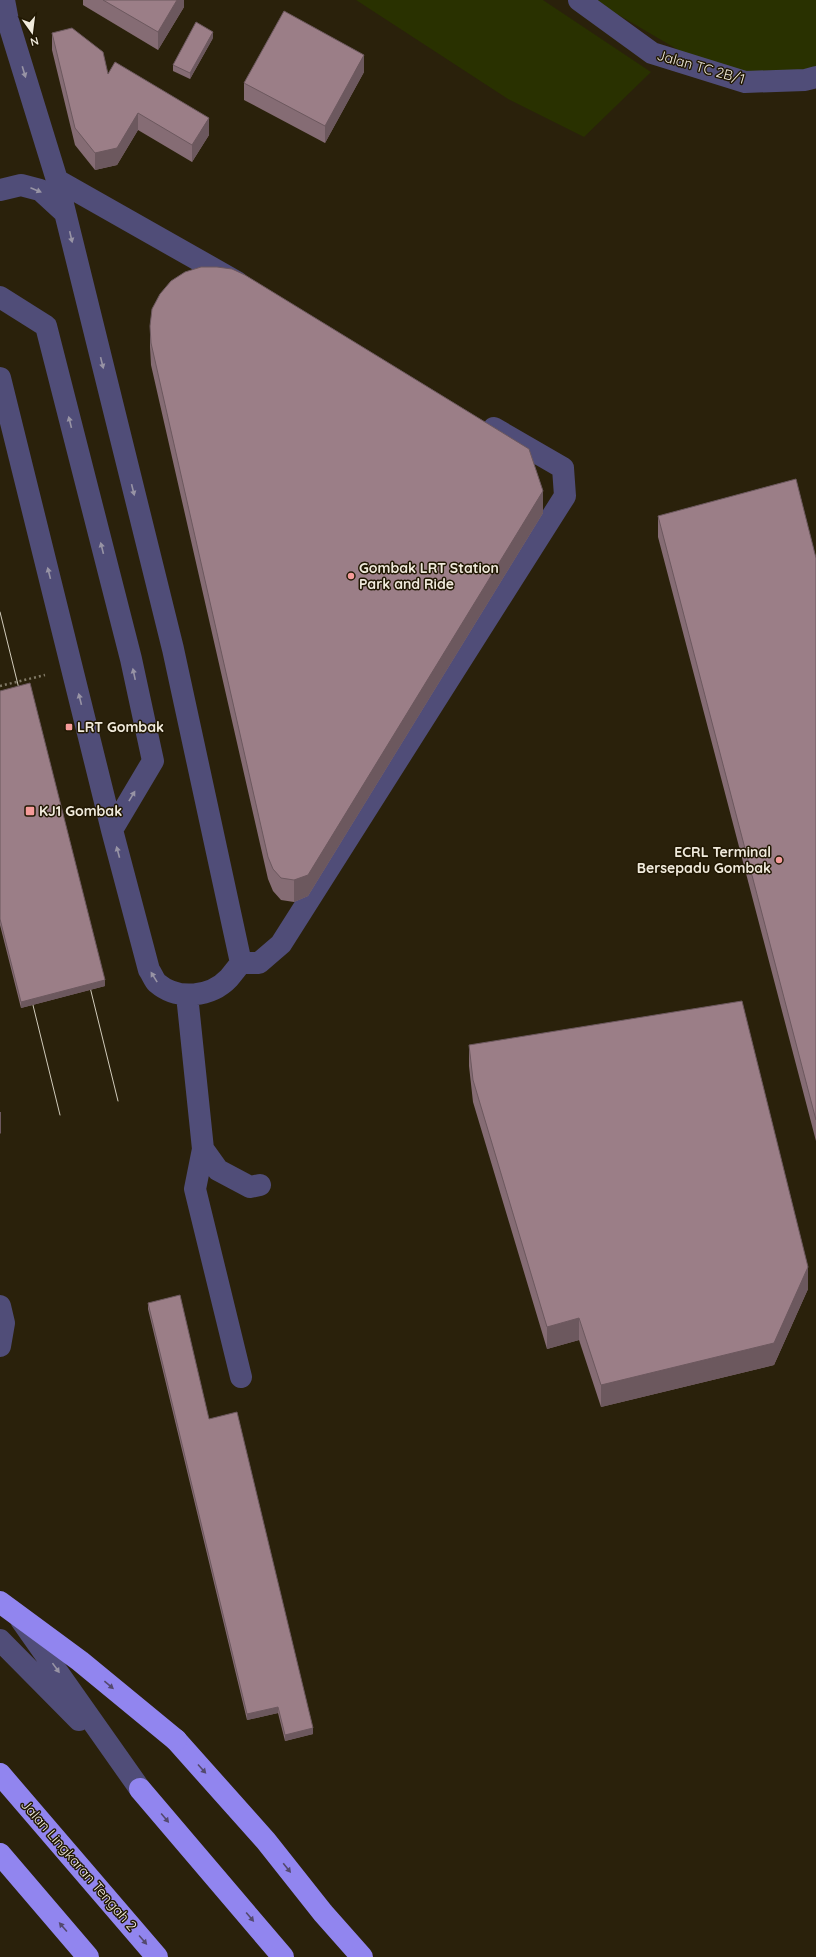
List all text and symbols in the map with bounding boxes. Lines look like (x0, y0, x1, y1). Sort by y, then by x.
north arrow (12, 12, 52, 52)
text: N (29, 34, 40, 49)
street label: Jalan TC 2B/1 (655, 46, 747, 88)
one-way arrow (21, 66, 27, 78)
one-way arrow (30, 187, 42, 193)
one-way arrow (68, 231, 74, 243)
one-way arrow (99, 358, 105, 370)
one-way arrow (67, 416, 73, 428)
one-way arrow (131, 483, 137, 496)
one-way arrow (99, 542, 105, 554)
place label: Gombak LRT Station Park and Ride (359, 559, 499, 593)
one-way arrow (45, 567, 51, 579)
marker: Gombak LRT Station Park and Ride (346, 571, 356, 581)
one-way arrow (130, 668, 136, 680)
one-way arrow (77, 693, 83, 705)
place label: LRT Gombak (77, 718, 164, 736)
marker: LRT Gombak (64, 722, 74, 732)
one-way arrow (129, 790, 136, 802)
place label: KJ1 Gombak (39, 802, 122, 820)
marker: KJ1 Gombak (24, 805, 36, 817)
place label: ECRL Terminal Bersepadu Gombak (637, 843, 771, 877)
one-way arrow (115, 846, 121, 859)
marker: ECRL Terminal Bersepadu Gombak (774, 855, 784, 865)
one-way arrow (150, 971, 157, 983)
one-way arrow (52, 1663, 60, 1673)
one-way arrow (104, 1680, 114, 1689)
one-way arrow (197, 1765, 206, 1774)
street label: Jalan Lingkaran Tengah 2 (17, 1796, 141, 1935)
one-way arrow (161, 1813, 170, 1824)
one-way arrow (283, 1862, 291, 1873)
one-way arrow (245, 1912, 254, 1923)
one-way arrow (59, 1923, 68, 1932)
one-way arrow (138, 1935, 147, 1945)

